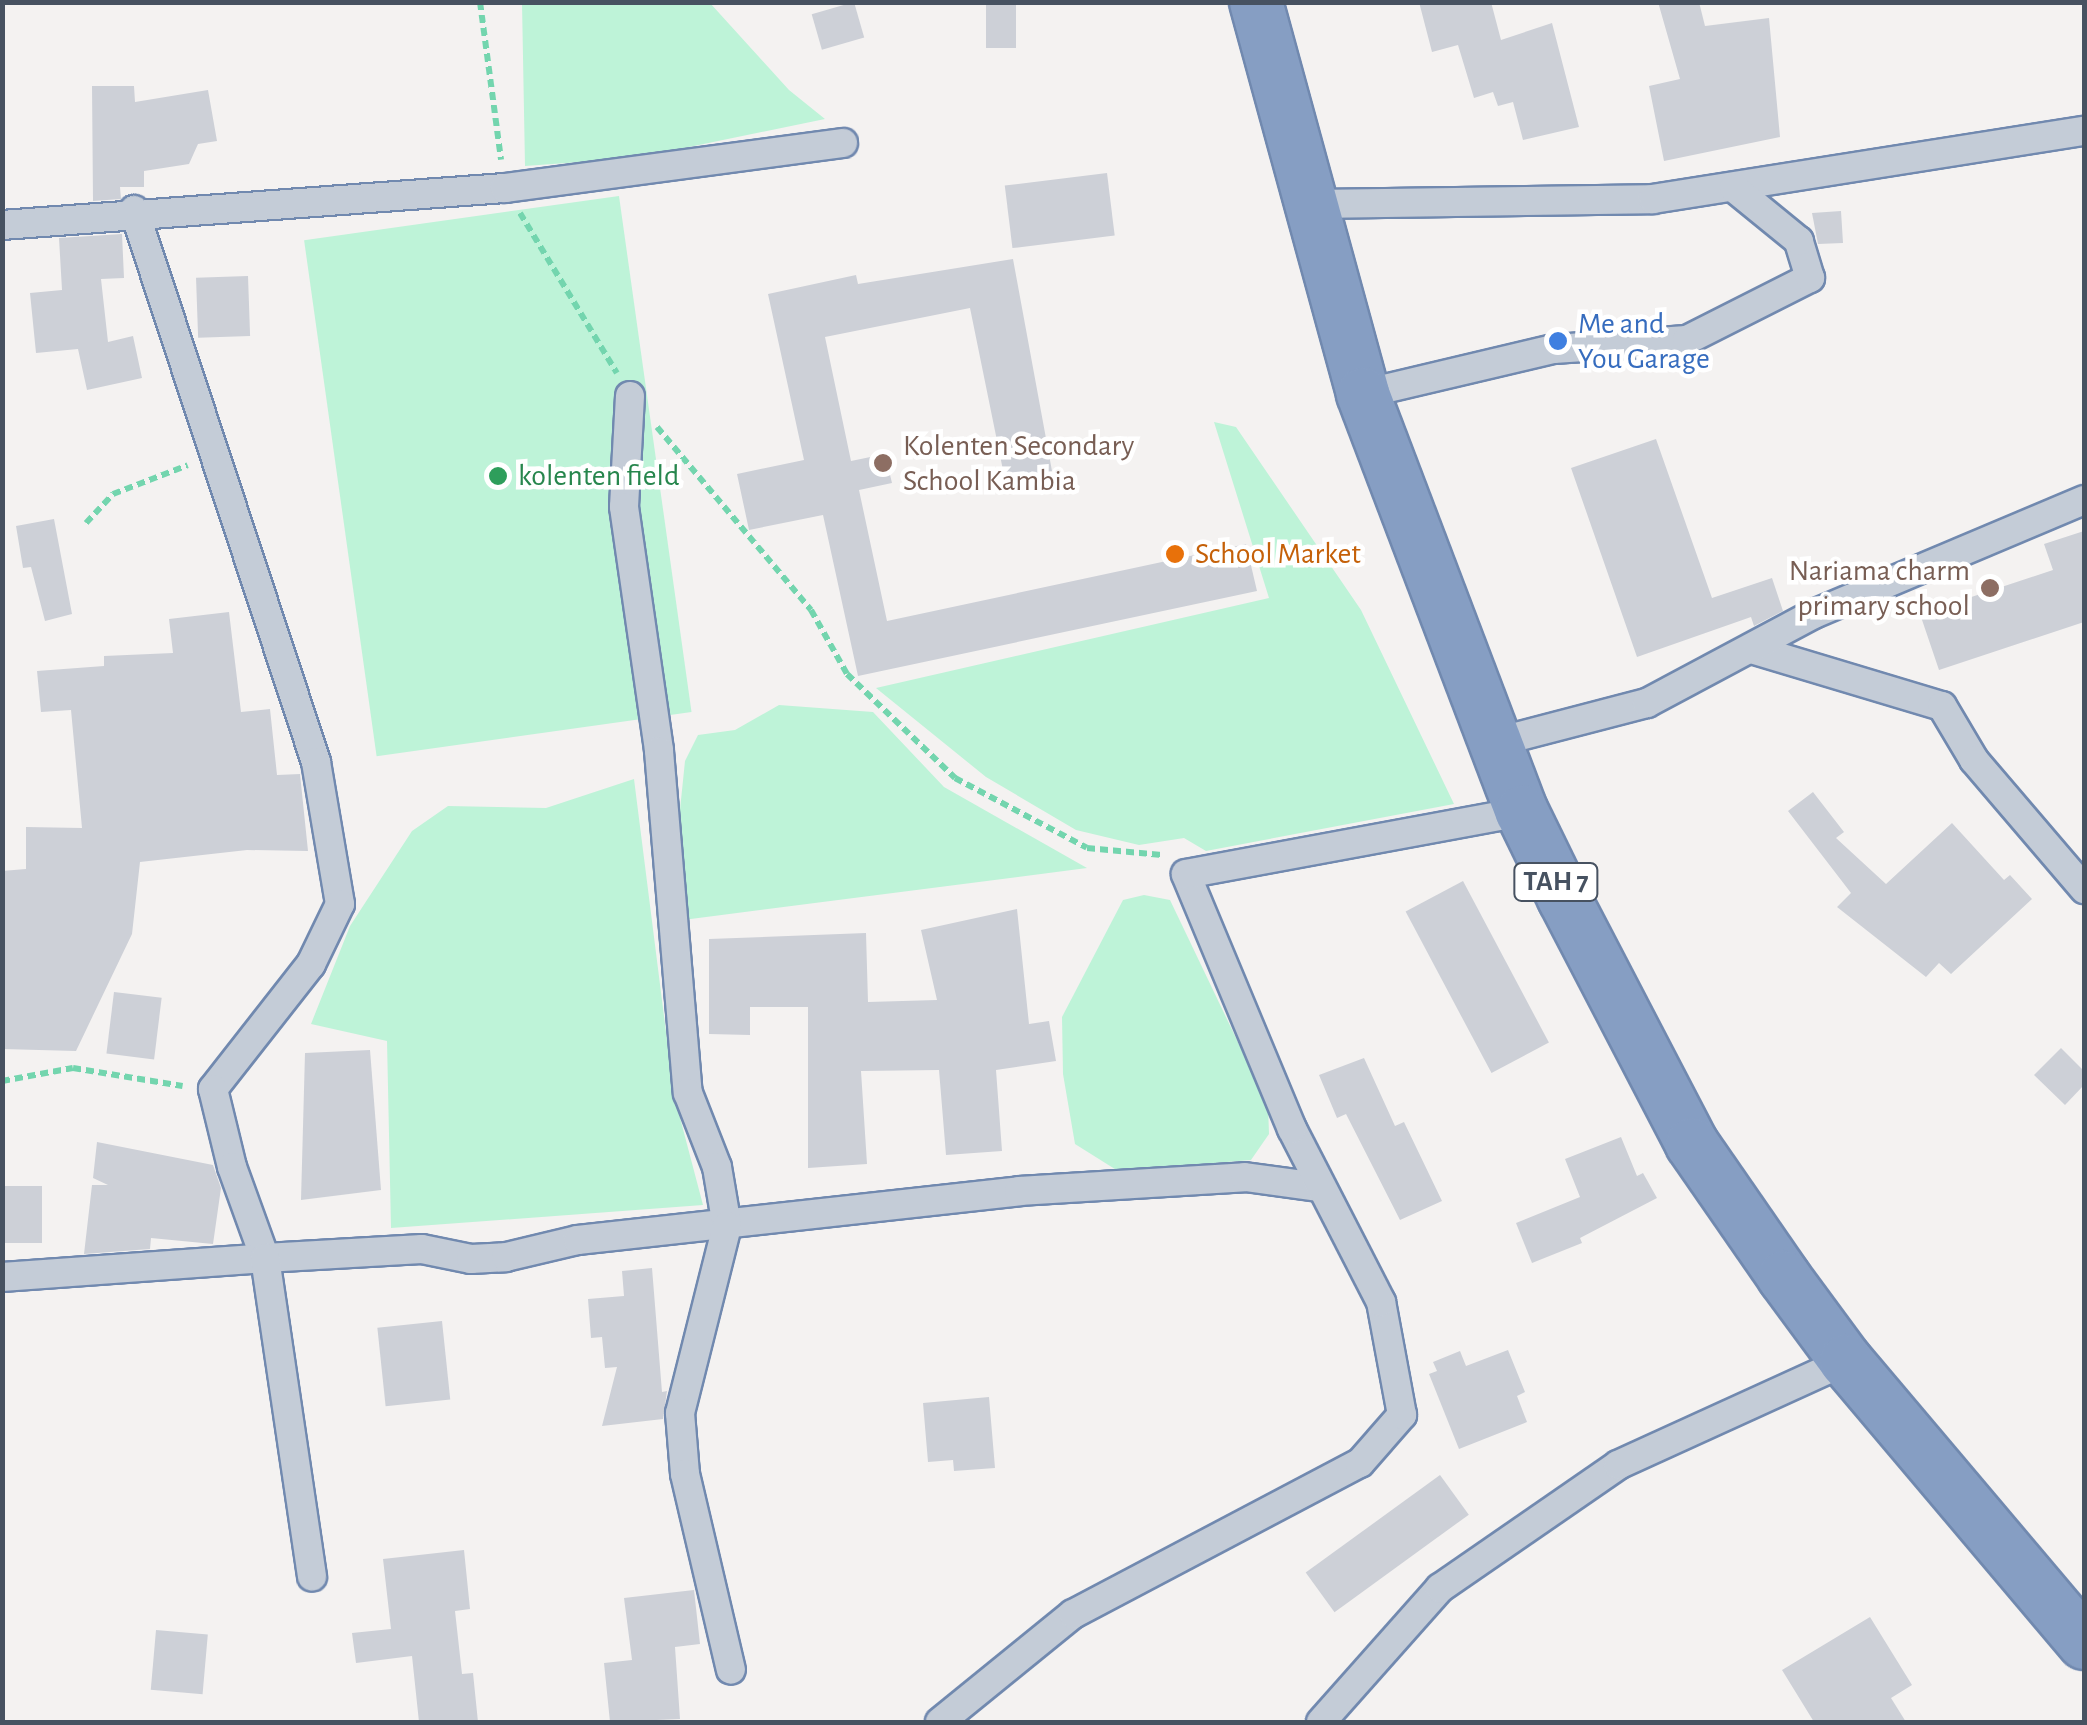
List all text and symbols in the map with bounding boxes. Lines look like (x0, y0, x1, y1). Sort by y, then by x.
place label: Me and You Garage (1578, 306, 1710, 376)
marker: Me and You Garage (1547, 330, 1569, 352)
place label: Kolenten Secondary School Kambia (903, 428, 1134, 498)
marker: Kolenten Secondary School Kambia (872, 452, 894, 474)
place label: kolenten field (518, 458, 679, 494)
marker: kolenten field (487, 465, 509, 487)
place label: School Market (1195, 536, 1361, 572)
marker: School Market (1164, 543, 1186, 565)
place label: Nariama charm primary school (1789, 553, 1970, 624)
marker: Nariama charm primary school (1979, 577, 2001, 599)
road number: TAH 7 (1511, 859, 1601, 905)

